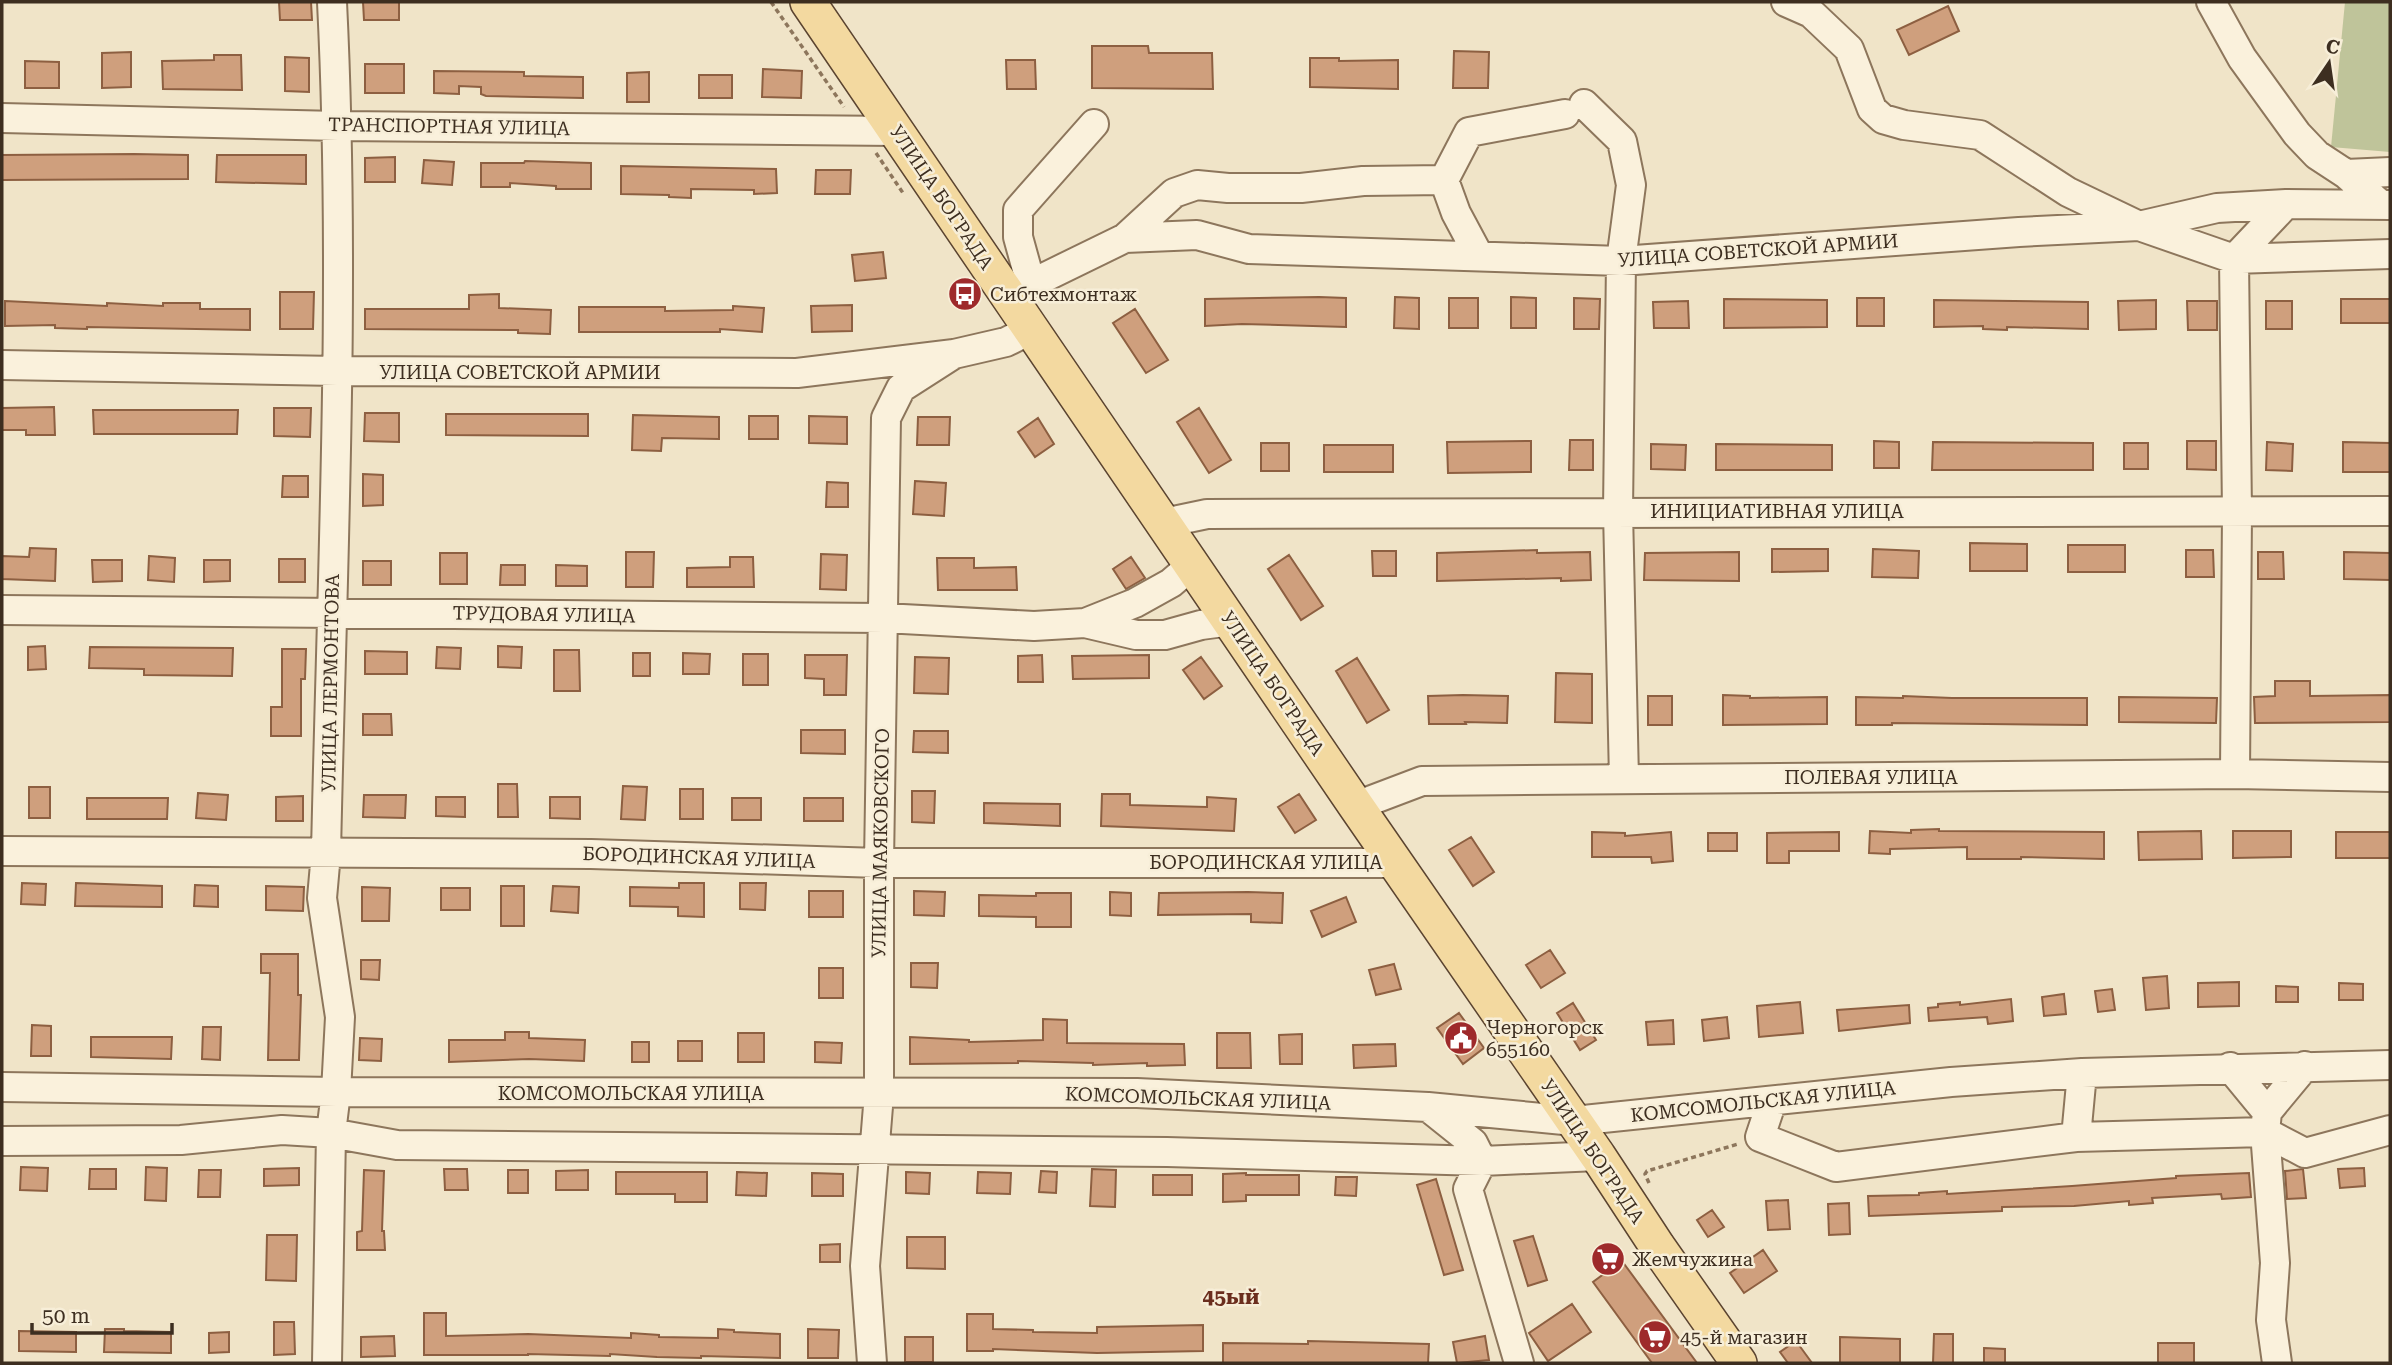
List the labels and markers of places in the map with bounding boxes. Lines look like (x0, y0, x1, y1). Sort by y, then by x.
bus stop icon: Сибтехмонтаж (946, 275, 984, 313)
place label: Сибтехмонтаж (990, 283, 1137, 306)
place label: Черногорск 655160 (1486, 1016, 1604, 1061)
public building icon: Черногорск 655160 (1442, 1019, 1480, 1057)
supermarket icon: Жемчужина (1589, 1240, 1627, 1278)
place label: Жемчужина (1632, 1248, 1754, 1271)
supermarket icon: 45-й магазин (1636, 1318, 1674, 1356)
place label: 45-й магазин (1680, 1326, 1808, 1349)

